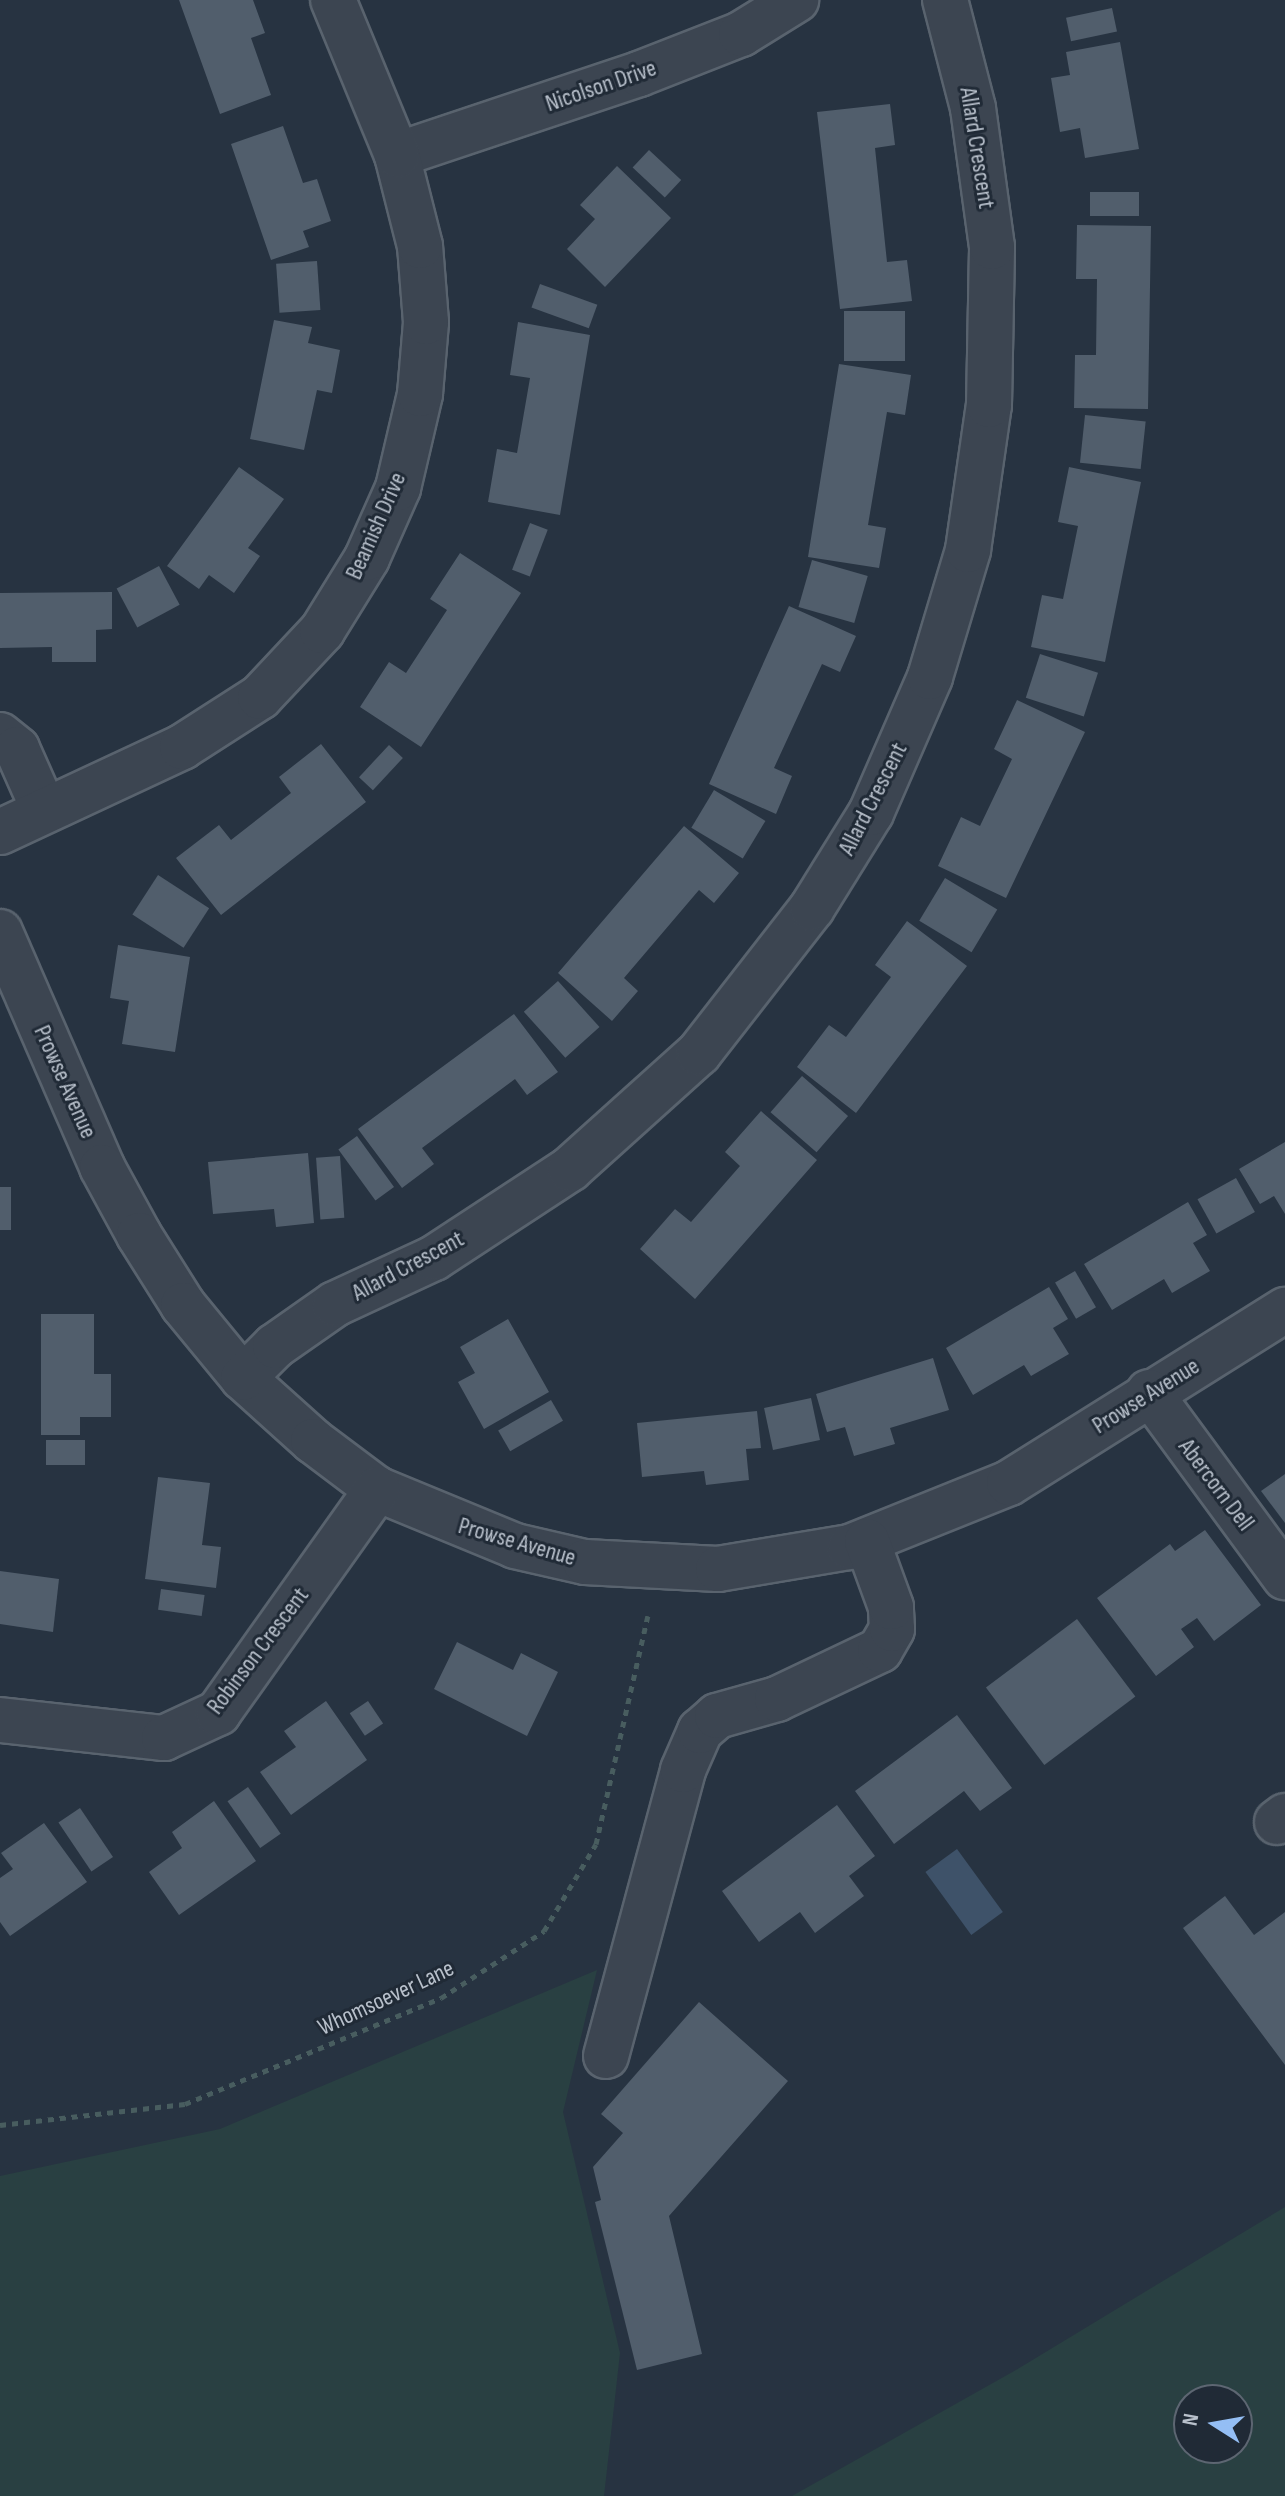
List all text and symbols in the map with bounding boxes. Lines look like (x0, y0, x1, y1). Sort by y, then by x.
street label: Nicolson Drive (542, 54, 660, 118)
street label: Allard Crescent (953, 85, 1001, 211)
street label: Beamish Drive (340, 468, 412, 584)
street label: Allard Crescent (832, 738, 914, 860)
street label: Prowse Avenue (27, 1021, 103, 1143)
street label: Allard Crescent (347, 1225, 469, 1307)
street label: Prowse Avenue (1087, 1352, 1205, 1440)
street label: Abercorn Dell (1172, 1433, 1260, 1537)
street label: Prowse Avenue (455, 1512, 579, 1572)
street label: Robinson Crescent (201, 1582, 315, 1720)
street label: Whomsoever Lane (313, 1954, 459, 2042)
north arrow (1173, 2384, 1253, 2464)
text: N (1177, 2411, 1205, 2428)

